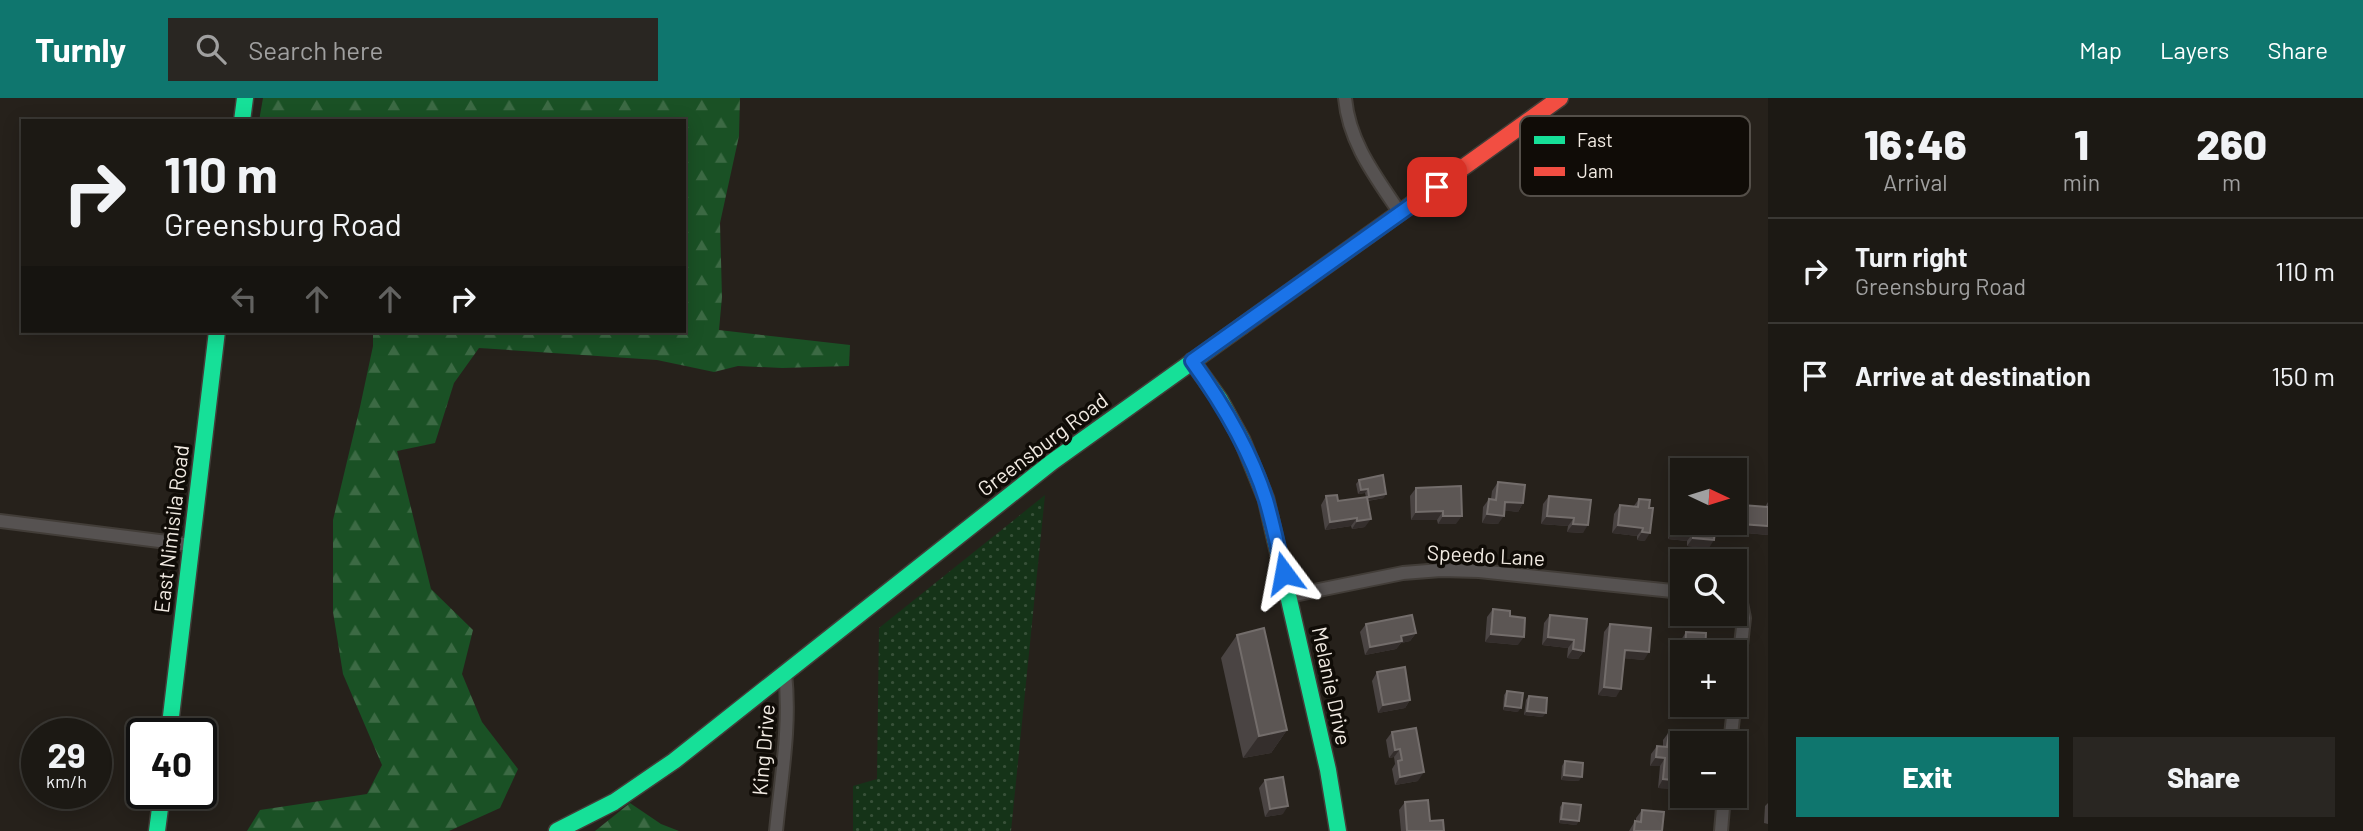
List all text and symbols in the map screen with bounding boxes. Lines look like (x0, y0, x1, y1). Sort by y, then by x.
search box (168, 18, 658, 81)
text: Turnly (35, 29, 126, 69)
icon: search (192, 30, 230, 68)
text: Search here (248, 34, 383, 65)
text: Map (2079, 35, 2122, 64)
text: Layers (2160, 35, 2229, 64)
text: Share (2267, 35, 2328, 64)
legend (1520, 116, 1750, 196)
text: 16:46 (1864, 118, 1967, 168)
text: 1 (2074, 118, 2089, 168)
text: 260 (2196, 118, 2267, 168)
text: Fast (1577, 128, 1613, 151)
text: 110 m (164, 144, 278, 203)
icon: right (49, 147, 140, 238)
pin (1407, 157, 1467, 217)
text: Jam (1577, 159, 1613, 182)
icon: arrive (1418, 168, 1456, 206)
text: Arrival (1883, 168, 1948, 196)
text: min (2063, 168, 2100, 196)
text: m (2222, 168, 2241, 196)
text: Greensburg Road (164, 204, 402, 242)
text: Turn right (1855, 241, 1968, 272)
icon: right (1796, 252, 1834, 290)
text: 110 m (2275, 255, 2335, 286)
text: Greensburg Road (1855, 272, 2026, 300)
icon: left (225, 280, 263, 318)
icon: ahead (298, 280, 336, 318)
icon: ahead (371, 280, 409, 318)
icon: right (444, 280, 482, 318)
icon: arrive (1796, 357, 1834, 395)
text: Arrive at destination (1855, 360, 2091, 391)
text: 150 m (2271, 360, 2335, 391)
street label: Greensburg Road (972, 387, 1112, 501)
street label: East Nimisila Road (148, 443, 193, 614)
north arrow (1670, 458, 1746, 536)
map controls (1670, 458, 1747, 808)
position arrow (1247, 536, 1321, 610)
street label: Speedo Lane (1426, 539, 1546, 570)
button: search (1670, 549, 1747, 626)
street label: Melanie Drive (1308, 624, 1357, 747)
button: + (1670, 640, 1747, 717)
street label: King Drive (746, 703, 779, 797)
speed limit sign: 40 (126, 718, 217, 809)
button: − (1670, 731, 1747, 808)
text: 29 (47, 733, 86, 775)
button: Exit (1796, 737, 2059, 817)
button: Share (2073, 737, 2335, 817)
text: km/h (46, 770, 87, 792)

